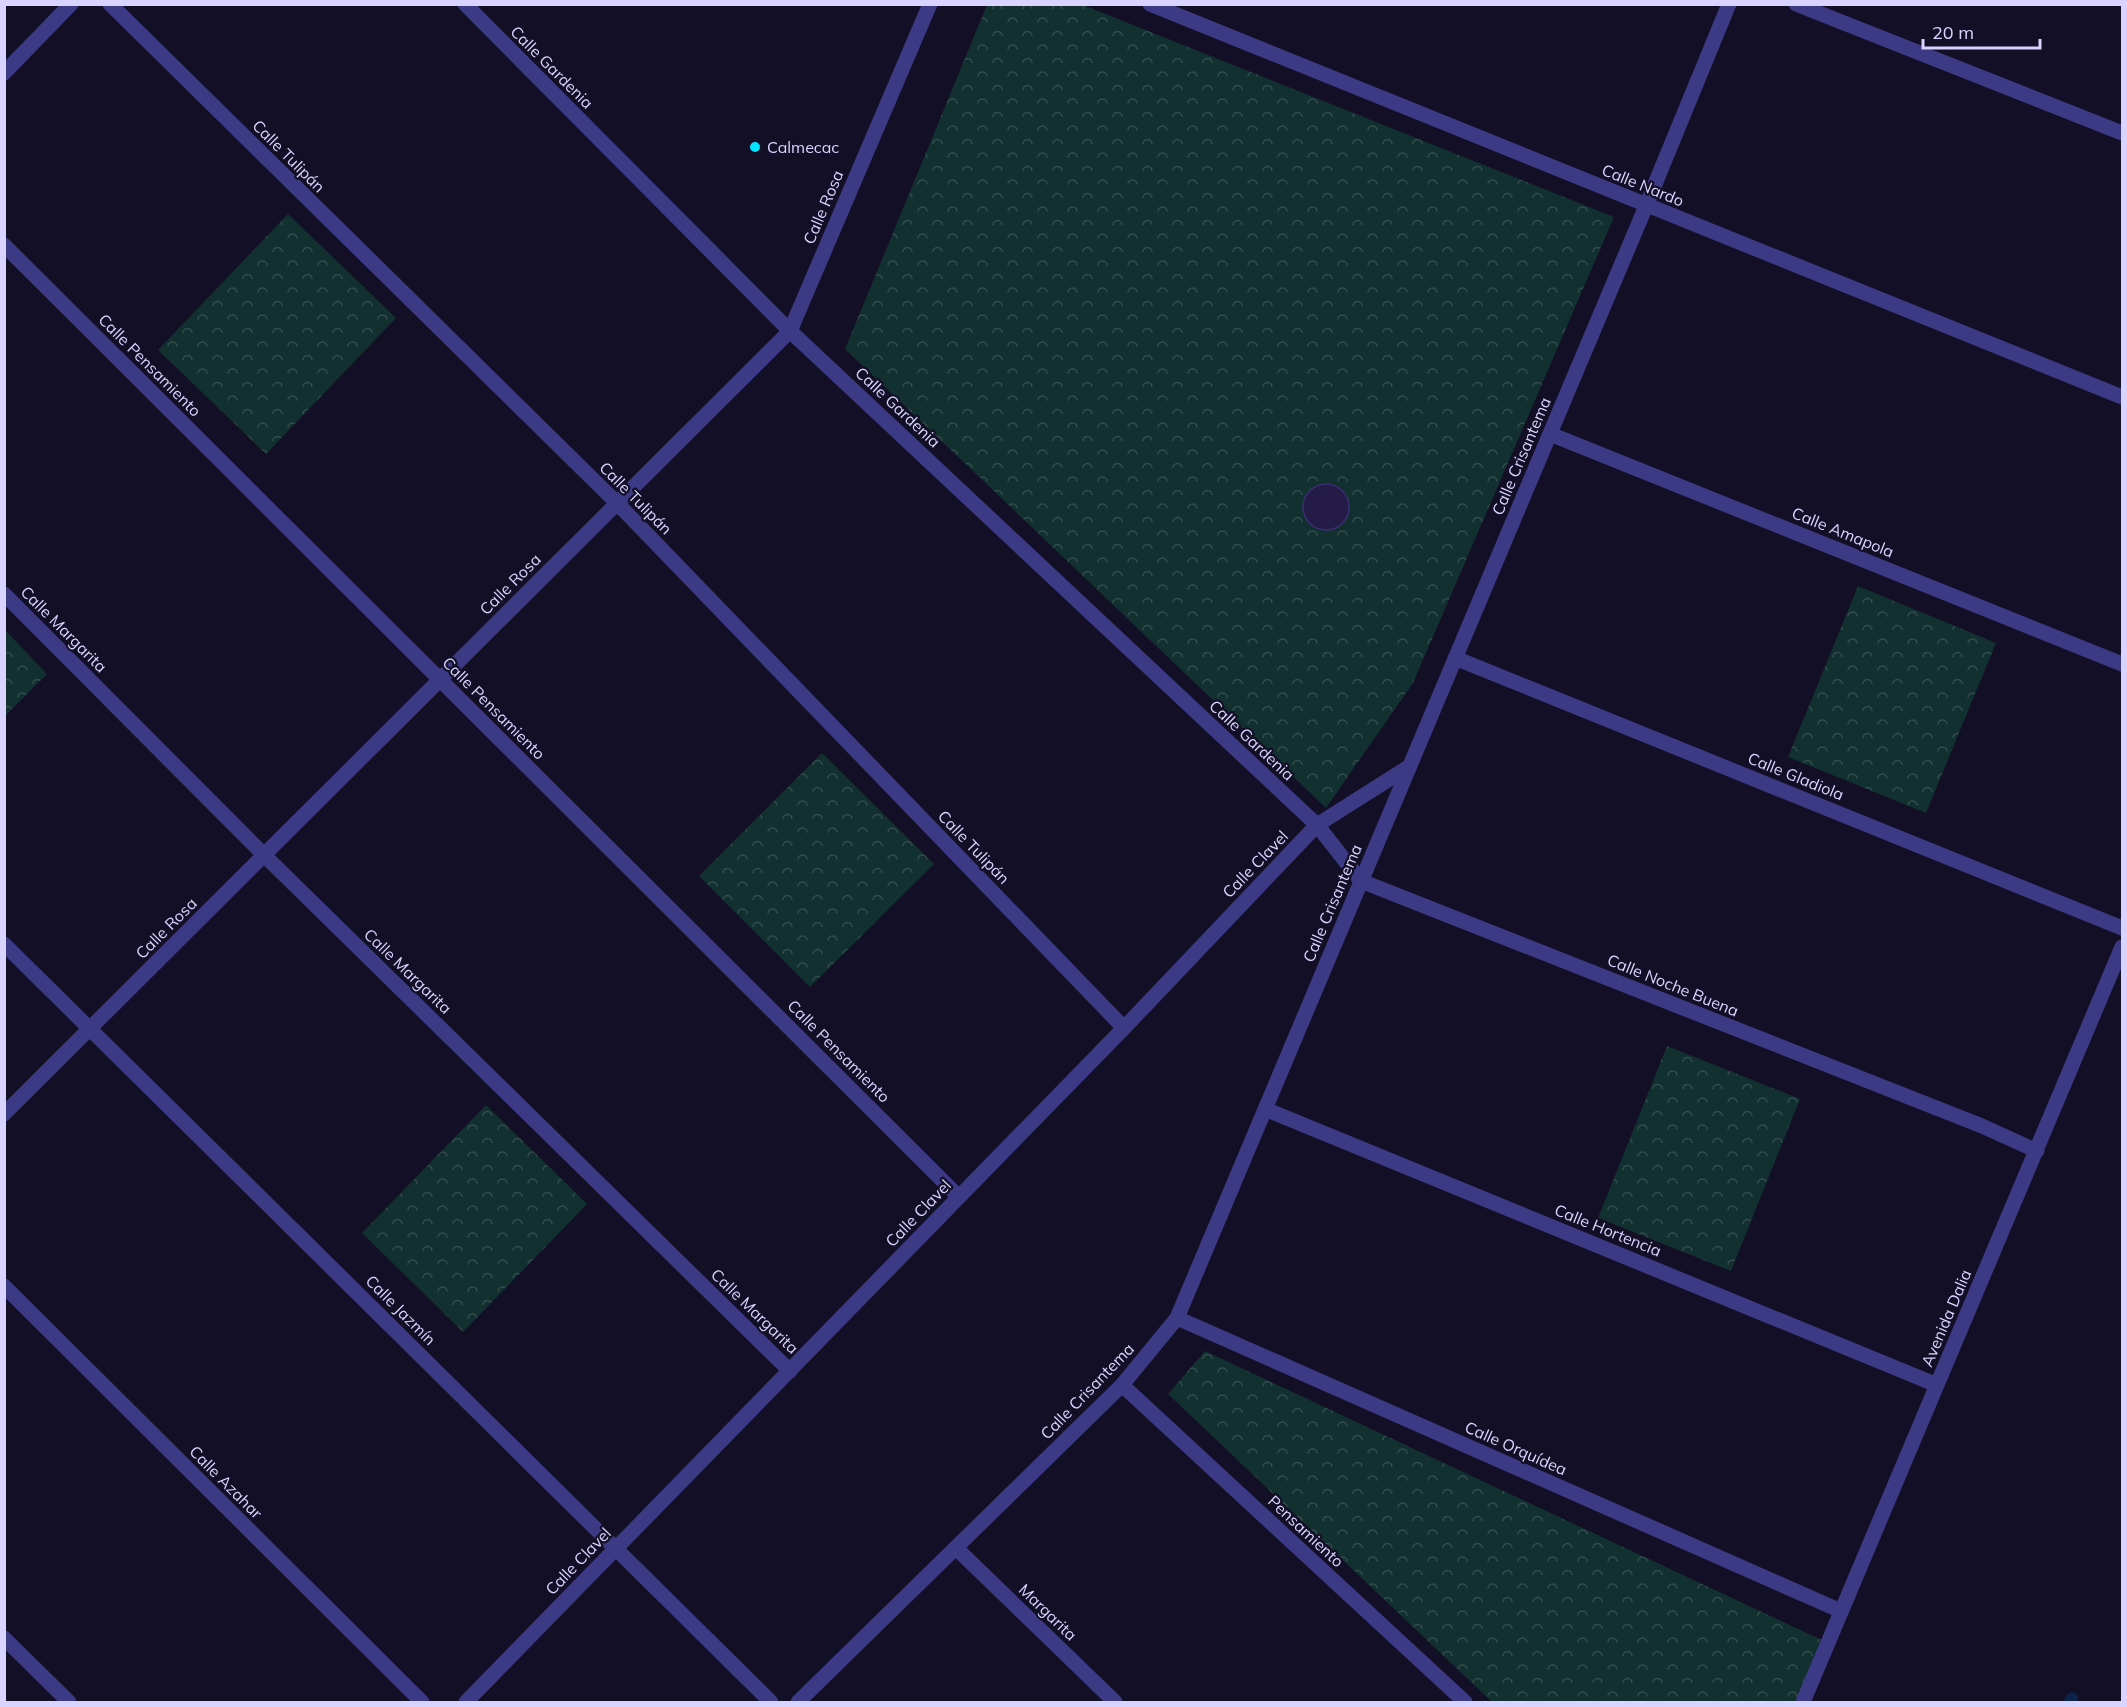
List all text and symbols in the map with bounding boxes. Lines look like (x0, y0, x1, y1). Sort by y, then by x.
scale bar (1923, 12, 2040, 50)
street label: Calle Gardenia (506, 21, 598, 113)
text: 20 m (1932, 21, 1974, 44)
street label: Calle Tulipán (248, 115, 330, 197)
place label: Calmecac (767, 137, 839, 157)
marker: Calmecac (748, 140, 762, 154)
street label: Calle Nardo (1599, 159, 1687, 211)
street label: Calle Rosa (798, 167, 848, 247)
street label: Calle Pensamiento (94, 309, 206, 421)
street label: Calle Gardenia (851, 363, 945, 451)
street label: Calle Crisantema (1487, 394, 1555, 518)
street label: Calle Tulipán (595, 457, 677, 539)
street label: Calle Amapola (1789, 502, 1897, 562)
street label: Calle Rosa (475, 549, 545, 619)
street label: Calle Margarita (17, 582, 111, 676)
street label: Calle Pensamiento (438, 652, 550, 764)
street label: Calle Gardenia (1205, 696, 1299, 784)
street label: Calle Gladiola (1745, 748, 1847, 804)
street label: Calle Tulipán (934, 806, 1014, 888)
street label: Calle Clavel (1218, 826, 1292, 902)
street label: Calle Crisantema (1298, 841, 1366, 965)
street label: Calle Rosa (131, 893, 201, 963)
street label: Calle Margarita (360, 924, 456, 1018)
street label: Calle Noche Buena (1604, 950, 1742, 1020)
street label: Calle Pensamiento (783, 995, 895, 1107)
street label: Calle Clavel (881, 1175, 955, 1251)
street label: Calle Hortencia (1552, 1199, 1664, 1261)
street label: Calle Margarita (707, 1264, 803, 1358)
street label: Avenida Dalia (1917, 1266, 1975, 1370)
street label: Calle Jazmín (362, 1271, 440, 1349)
street label: Calle Crisantema (1036, 1339, 1138, 1443)
street label: Calle Orquídea (1462, 1417, 1570, 1479)
street label: Calle Azahar (185, 1441, 267, 1523)
street label: Pensamiento (1264, 1491, 1348, 1571)
street label: Calle Clavel (541, 1523, 615, 1599)
street label: Margarita (1015, 1579, 1081, 1645)

